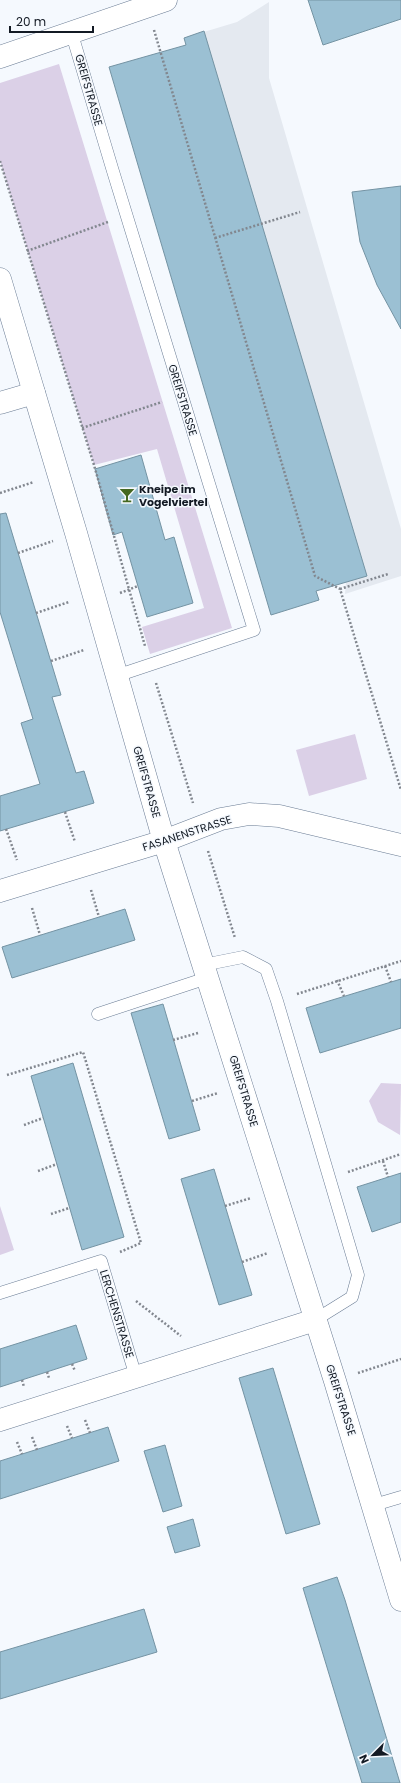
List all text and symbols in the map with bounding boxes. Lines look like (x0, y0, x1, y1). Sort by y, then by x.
scale bar (10, 8, 93, 34)
text: 20 m (16, 13, 46, 30)
street label: GREIFSTRASSE (71, 52, 107, 128)
street label: GREIFSTRASSE (164, 362, 202, 438)
place label: Kneipe im Vogelviertel (139, 481, 208, 510)
bar icon: Kneipe im Vogelviertel (118, 486, 136, 504)
street label: GREIFSTRASSE (129, 744, 165, 820)
street label: FASANENSTRASSE (140, 811, 234, 855)
street label: GREIFSTRASSE (225, 1053, 263, 1129)
street label: LERCHENSTRASSE (96, 1268, 138, 1360)
street label: GREIFSTRASSE (322, 1362, 360, 1438)
north arrow (353, 1735, 393, 1775)
text: N (355, 1752, 373, 1766)

